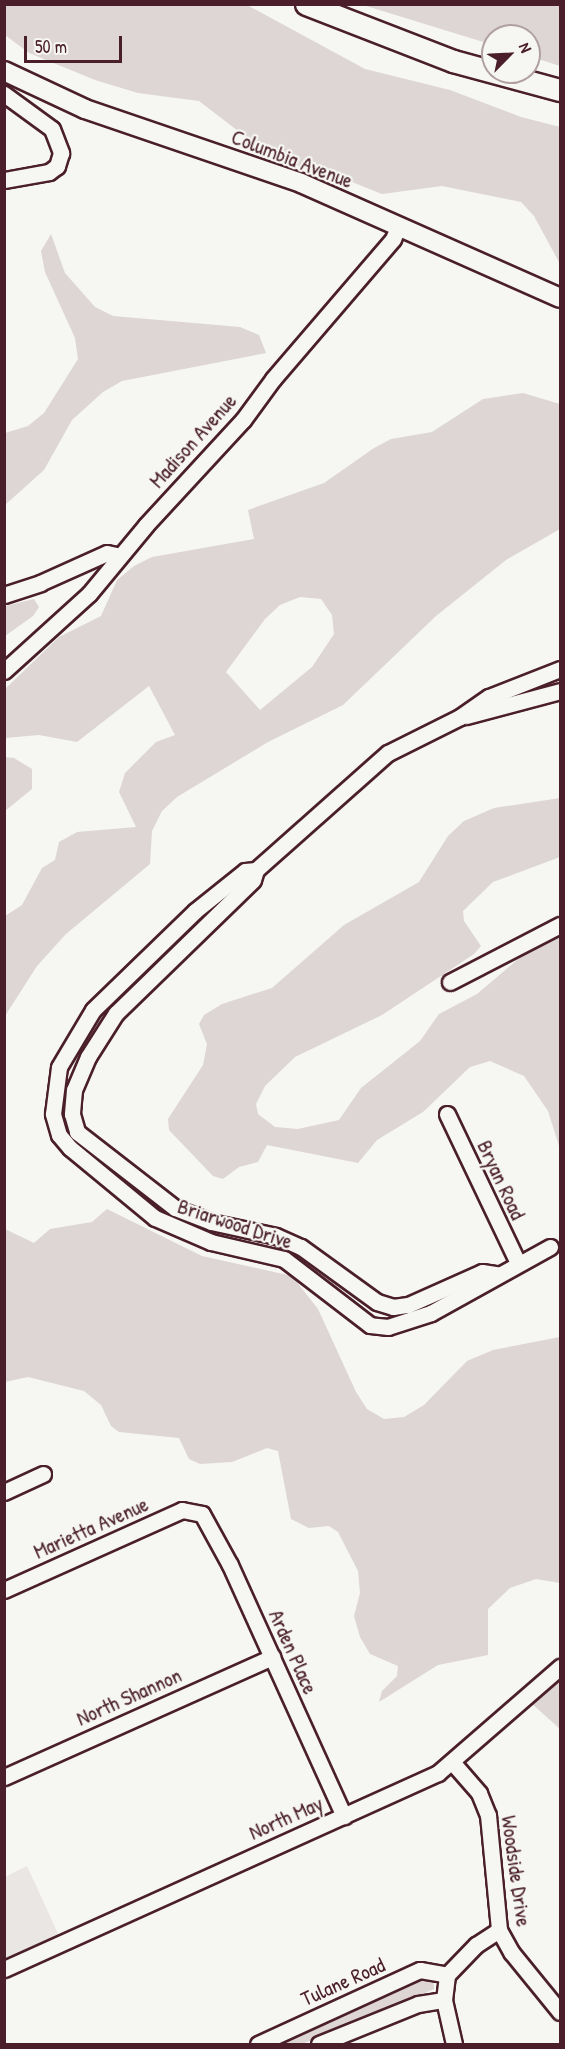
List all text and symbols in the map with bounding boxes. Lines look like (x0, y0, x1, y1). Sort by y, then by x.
scale bar (27, 24, 124, 62)
north arrow (481, 24, 541, 84)
text: 50 m (35, 34, 67, 59)
text: N (514, 39, 537, 56)
street label: Columbia Avenue (228, 124, 356, 194)
street label: Madison Avenue (144, 389, 242, 493)
street label: Bryan Road (472, 1136, 530, 1224)
street label: Briarwood Drive (175, 1194, 295, 1254)
street label: Marietta Avenue (30, 1492, 152, 1564)
street label: Arden Place (263, 1606, 323, 1698)
street label: North Shannon (73, 1663, 185, 1731)
street label: North May (245, 1791, 327, 1845)
street label: Woodside Drive (496, 1814, 536, 1928)
street label: Tulane Road (297, 1952, 389, 2012)

